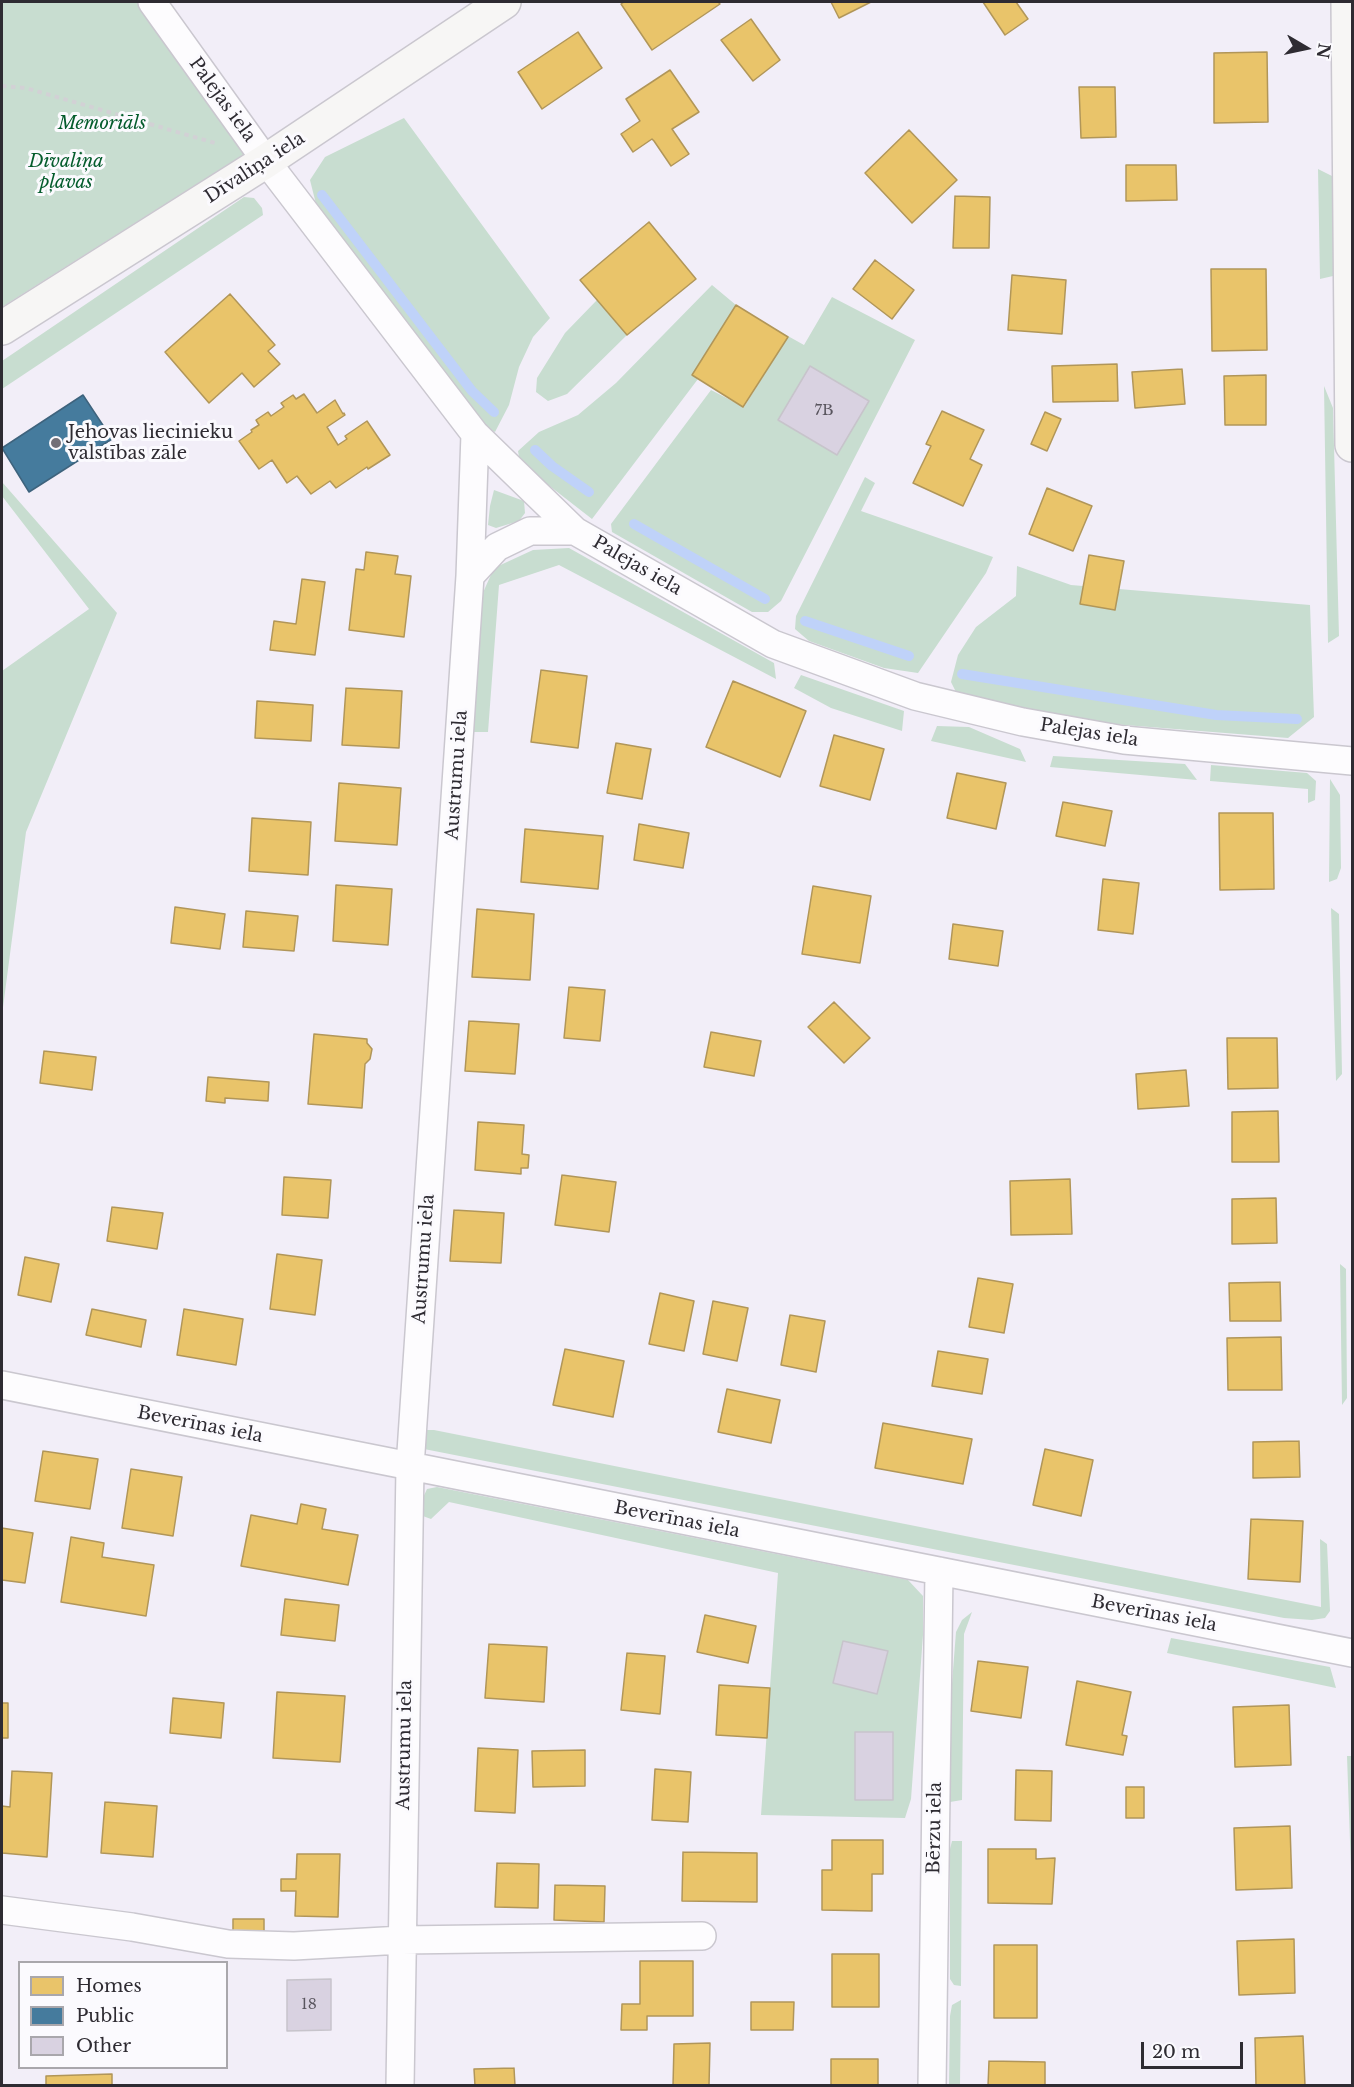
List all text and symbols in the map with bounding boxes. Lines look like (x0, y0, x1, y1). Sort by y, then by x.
north arrow (1276, 18, 1336, 78)
text: N (1313, 42, 1335, 60)
street label: Palejas iela (184, 53, 260, 147)
park label: Memoriāls (58, 113, 146, 135)
street label: Dīvaliņa iela (201, 128, 309, 208)
park label: Dīvaliņa pļavas (28, 151, 104, 194)
house number: 7B (814, 402, 834, 420)
place label: Jehovas liecinieku valstības zāle (68, 422, 233, 464)
marker: Jehovas liecinieku valstības zāle (49, 436, 63, 450)
street label: Palejas iela (589, 532, 685, 600)
street label: Austrumu iela (442, 709, 472, 841)
street label: Palejas iela (1038, 715, 1140, 751)
street label: Austrumu iela (409, 1193, 439, 1325)
street label: Beverīnas iela (135, 1402, 265, 1448)
street label: Beverīnas iela (612, 1497, 742, 1543)
street label: Beverīnas iela (1089, 1591, 1219, 1637)
street label: Austrumu iela (393, 1680, 417, 1810)
street label: Bērzu iela (923, 1782, 947, 1874)
legend (18, 1961, 228, 2069)
text: Homes (76, 1975, 142, 1997)
house number: 18 (301, 1996, 317, 2014)
text: Public (76, 2005, 134, 2027)
scale bar (1144, 2030, 1246, 2068)
text: Other (76, 2035, 131, 2057)
text: 20 m (1152, 2041, 1200, 2063)

